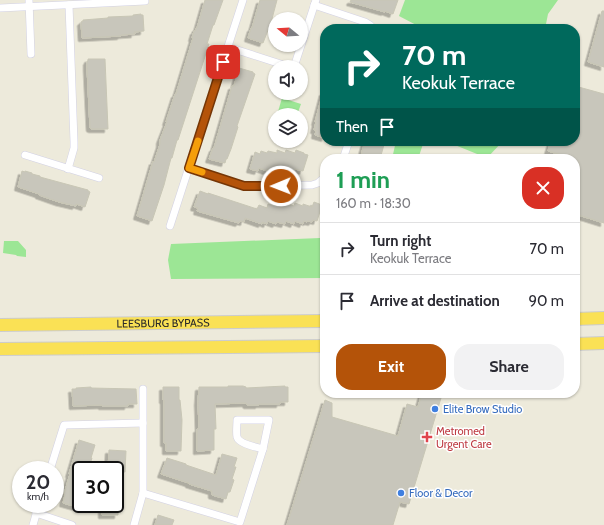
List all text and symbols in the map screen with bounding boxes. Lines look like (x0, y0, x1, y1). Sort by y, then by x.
north arrow (268, 12, 308, 52)
map controls (268, 12, 308, 148)
text: 70 m (402, 38, 466, 72)
icon: right (336, 40, 388, 92)
pin (206, 45, 240, 79)
icon: arrive (212, 51, 234, 73)
button: sound (268, 60, 308, 100)
text: Keokuk Terrace (402, 72, 515, 94)
button: layers (268, 108, 308, 148)
icon: arrive (376, 116, 398, 138)
text: Then (336, 118, 368, 136)
position arrow (260, 165, 302, 207)
text: 1 min (336, 165, 390, 194)
button: close (522, 167, 564, 209)
text: 160 m · 18:30 (336, 195, 411, 211)
text: Turn right (370, 232, 431, 250)
icon: right (336, 238, 358, 260)
text: 70 m (530, 240, 564, 258)
text: Keokuk Terrace (370, 250, 452, 266)
icon: arrive (336, 290, 358, 312)
text: Arrive at destination (370, 292, 500, 310)
text: 90 m (528, 292, 564, 310)
street label: LEESBURG BYPASS (116, 315, 210, 331)
button: Exit (336, 344, 446, 390)
button: Share (454, 344, 564, 390)
place label: Elite Brow Studio (443, 402, 522, 416)
marker: Elite Brow Studio (430, 404, 440, 414)
place label: Metromed Urgent Care (436, 424, 492, 451)
marker: Metromed Urgent Care (421, 431, 433, 443)
speed limit sign: 30 (72, 461, 124, 513)
text: 20 (26, 470, 50, 494)
place label: Floor & Decor (409, 486, 473, 500)
marker: Floor & Decor (396, 488, 406, 498)
text: km/h (27, 490, 49, 503)

